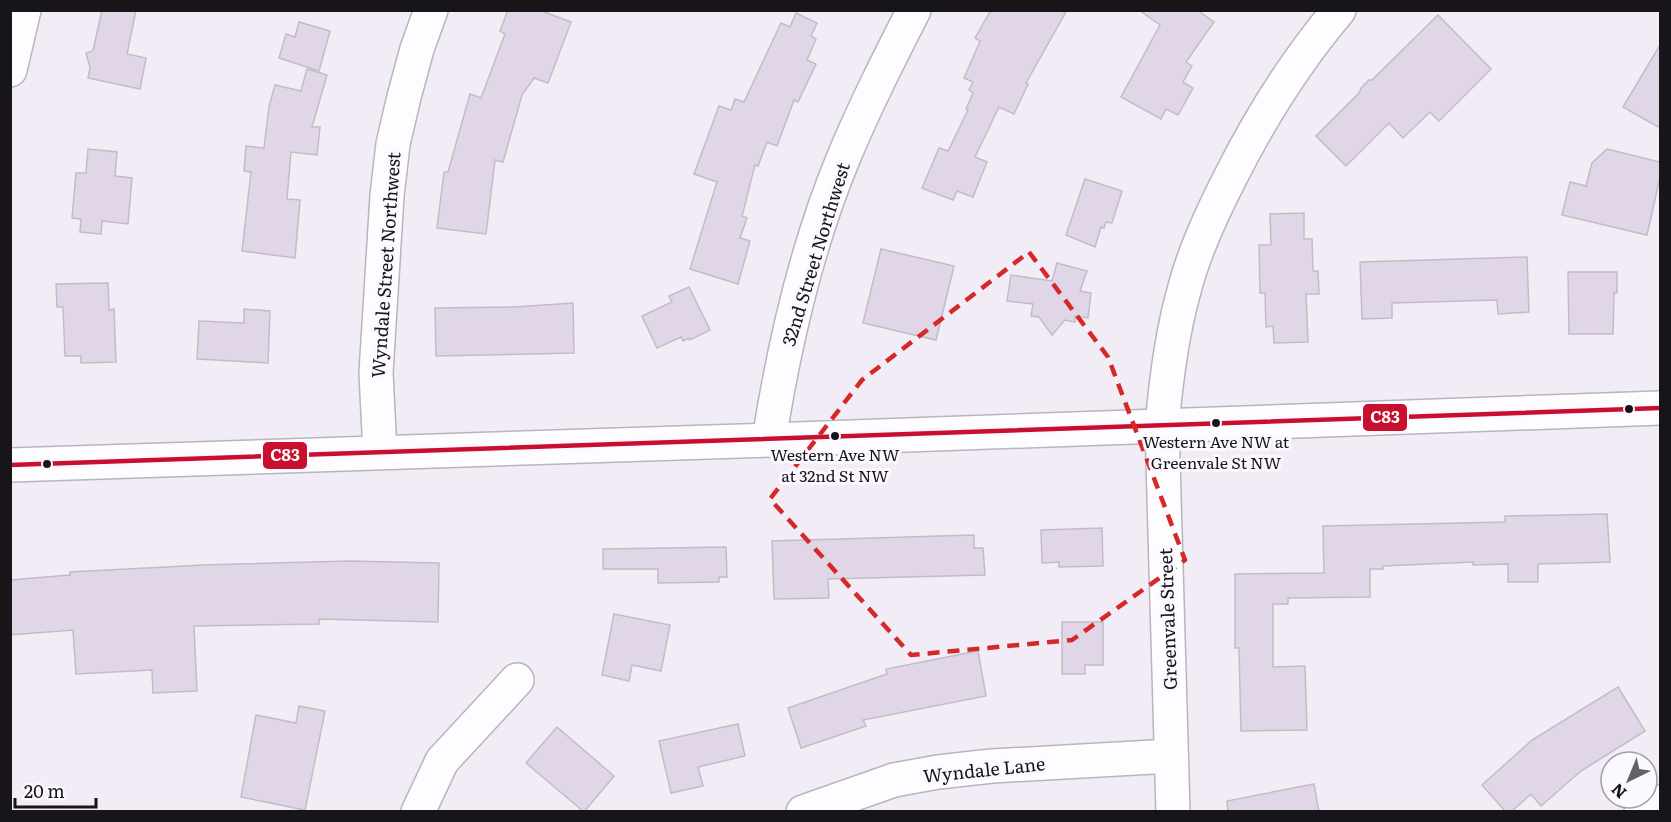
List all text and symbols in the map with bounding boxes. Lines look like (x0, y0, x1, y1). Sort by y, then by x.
street label: Wyndale Street Northwest (364, 150, 406, 379)
street label: 32nd Street Northwest (774, 158, 856, 349)
line badge: C83 (1362, 403, 1408, 432)
unlabelled marker (1623, 403, 1635, 415)
text: C83 (1370, 404, 1400, 428)
marker: Western Ave NW at Greenvale St NW (1210, 417, 1222, 429)
place label: Western Ave NW at Greenvale St NW (1143, 429, 1290, 474)
marker: Western Ave NW at 32nd St NW (829, 430, 841, 442)
line badge: C83 (262, 441, 308, 470)
text: C83 (270, 442, 300, 466)
place label: Western Ave NW at 32nd St NW (771, 442, 900, 487)
unlabelled marker (41, 458, 53, 470)
street label: Greenvale Street (1151, 547, 1183, 690)
street label: Wyndale Lane (922, 749, 1046, 789)
north arrow (1599, 750, 1659, 810)
scale bar (15, 771, 96, 809)
text: 20 m (24, 777, 65, 804)
text: N (1605, 778, 1631, 805)

